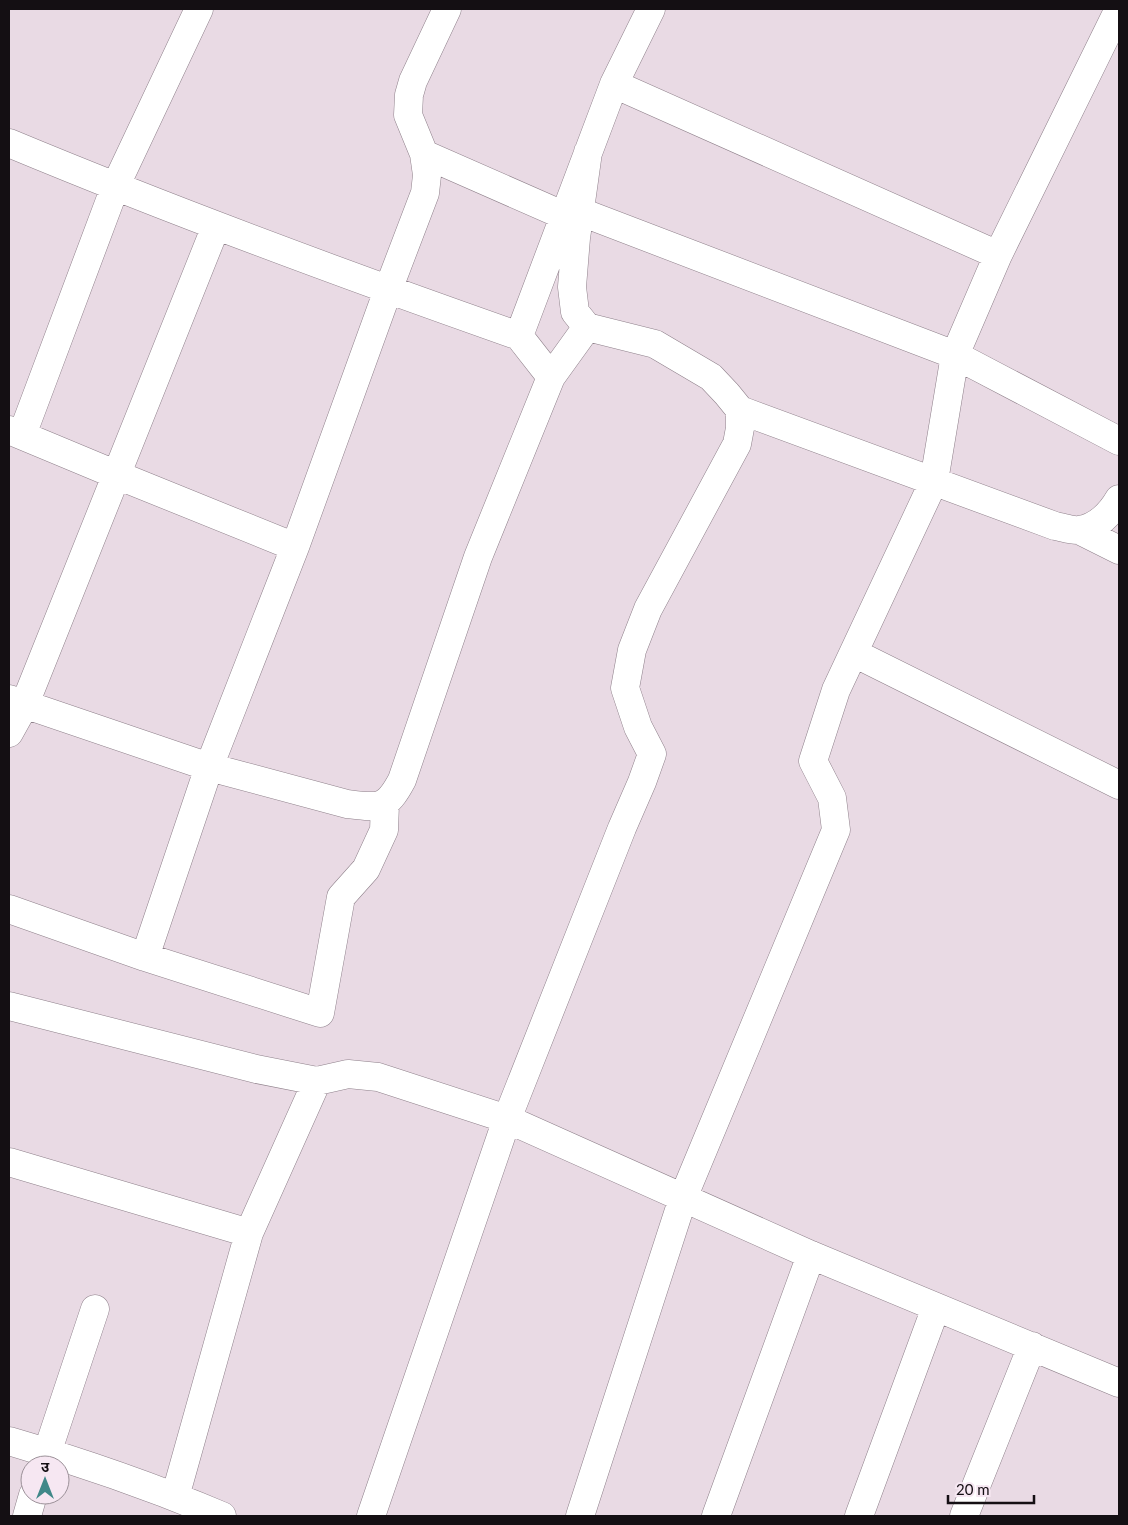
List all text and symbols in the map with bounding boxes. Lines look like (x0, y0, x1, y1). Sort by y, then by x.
north arrow (20, 1455, 70, 1505)
text: उ (41, 1458, 50, 1475)
scale bar (948, 1472, 1034, 1504)
text: 20 m (956, 1480, 990, 1498)

